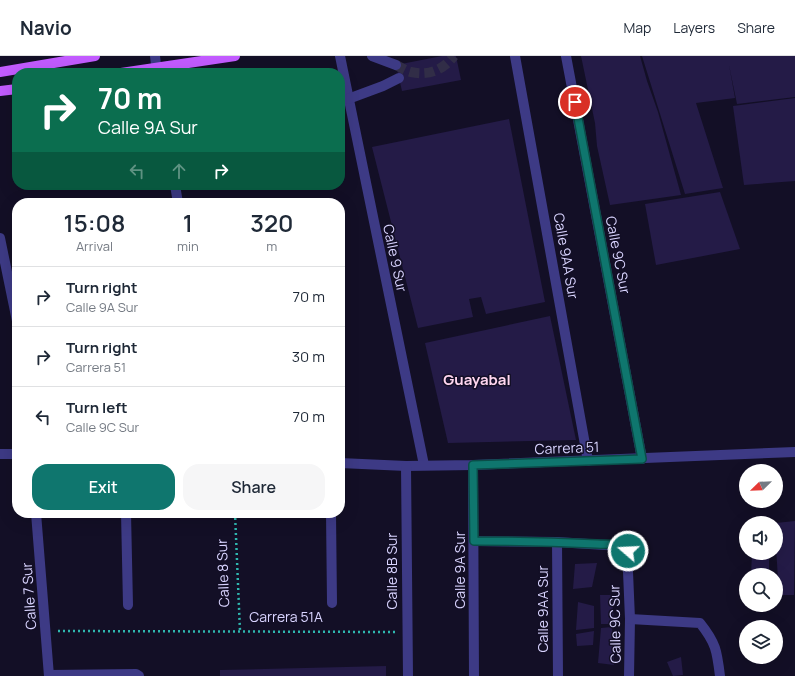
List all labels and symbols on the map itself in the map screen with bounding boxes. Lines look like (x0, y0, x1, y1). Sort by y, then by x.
pin (558, 85, 592, 119)
street label: Calle 9AA Sur (550, 211, 583, 300)
street label: Calle 9C Sur (602, 214, 635, 295)
street label: Calle 9 Sur (379, 222, 412, 294)
district label: Guayabal (443, 369, 511, 390)
street label: Carrera 51 (534, 437, 600, 458)
north arrow (739, 464, 783, 508)
position arrow (607, 530, 649, 572)
street label: Calle 9A Sur (450, 531, 469, 609)
street label: Calle 8B Sur (382, 533, 401, 609)
street label: Calle 8 Sur (212, 539, 233, 607)
street label: Calle 7 Sur (17, 562, 40, 630)
street label: Calle 9AA Sur (533, 565, 552, 653)
street label: Calle 9C Sur (604, 584, 625, 664)
street label: Carrera 51A (249, 607, 323, 626)

